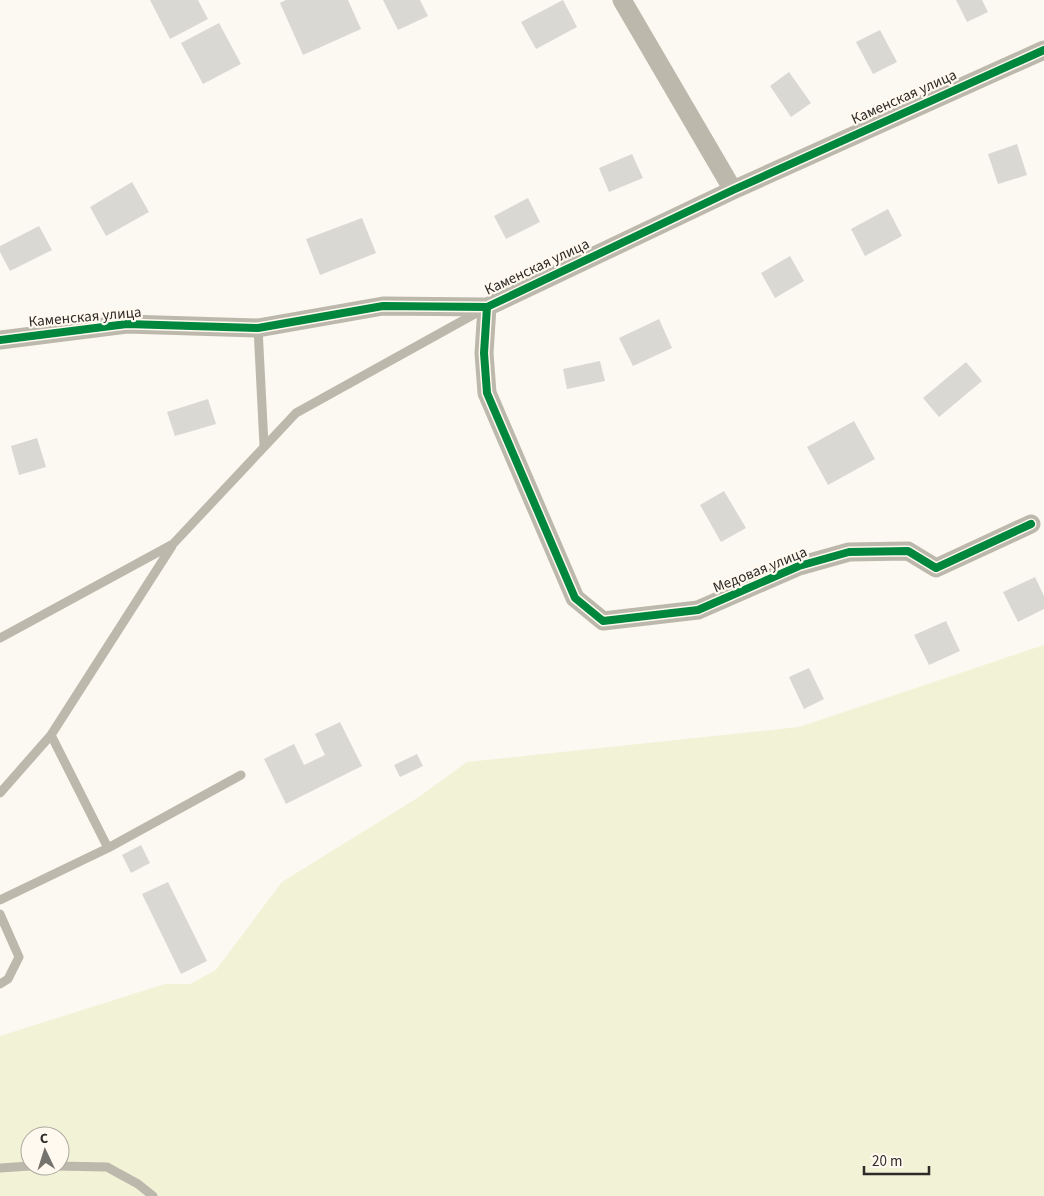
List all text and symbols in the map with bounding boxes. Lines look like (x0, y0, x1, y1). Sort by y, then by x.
street label: Каменская улица (848, 64, 960, 130)
street label: Каменская улица (481, 234, 593, 300)
street label: Каменская улица (28, 302, 142, 332)
street label: Медовая улица (710, 542, 810, 598)
north arrow (20, 1126, 70, 1176)
text: С (39, 1129, 49, 1149)
scale bar (864, 1144, 929, 1176)
text: 20 m (872, 1151, 902, 1172)

